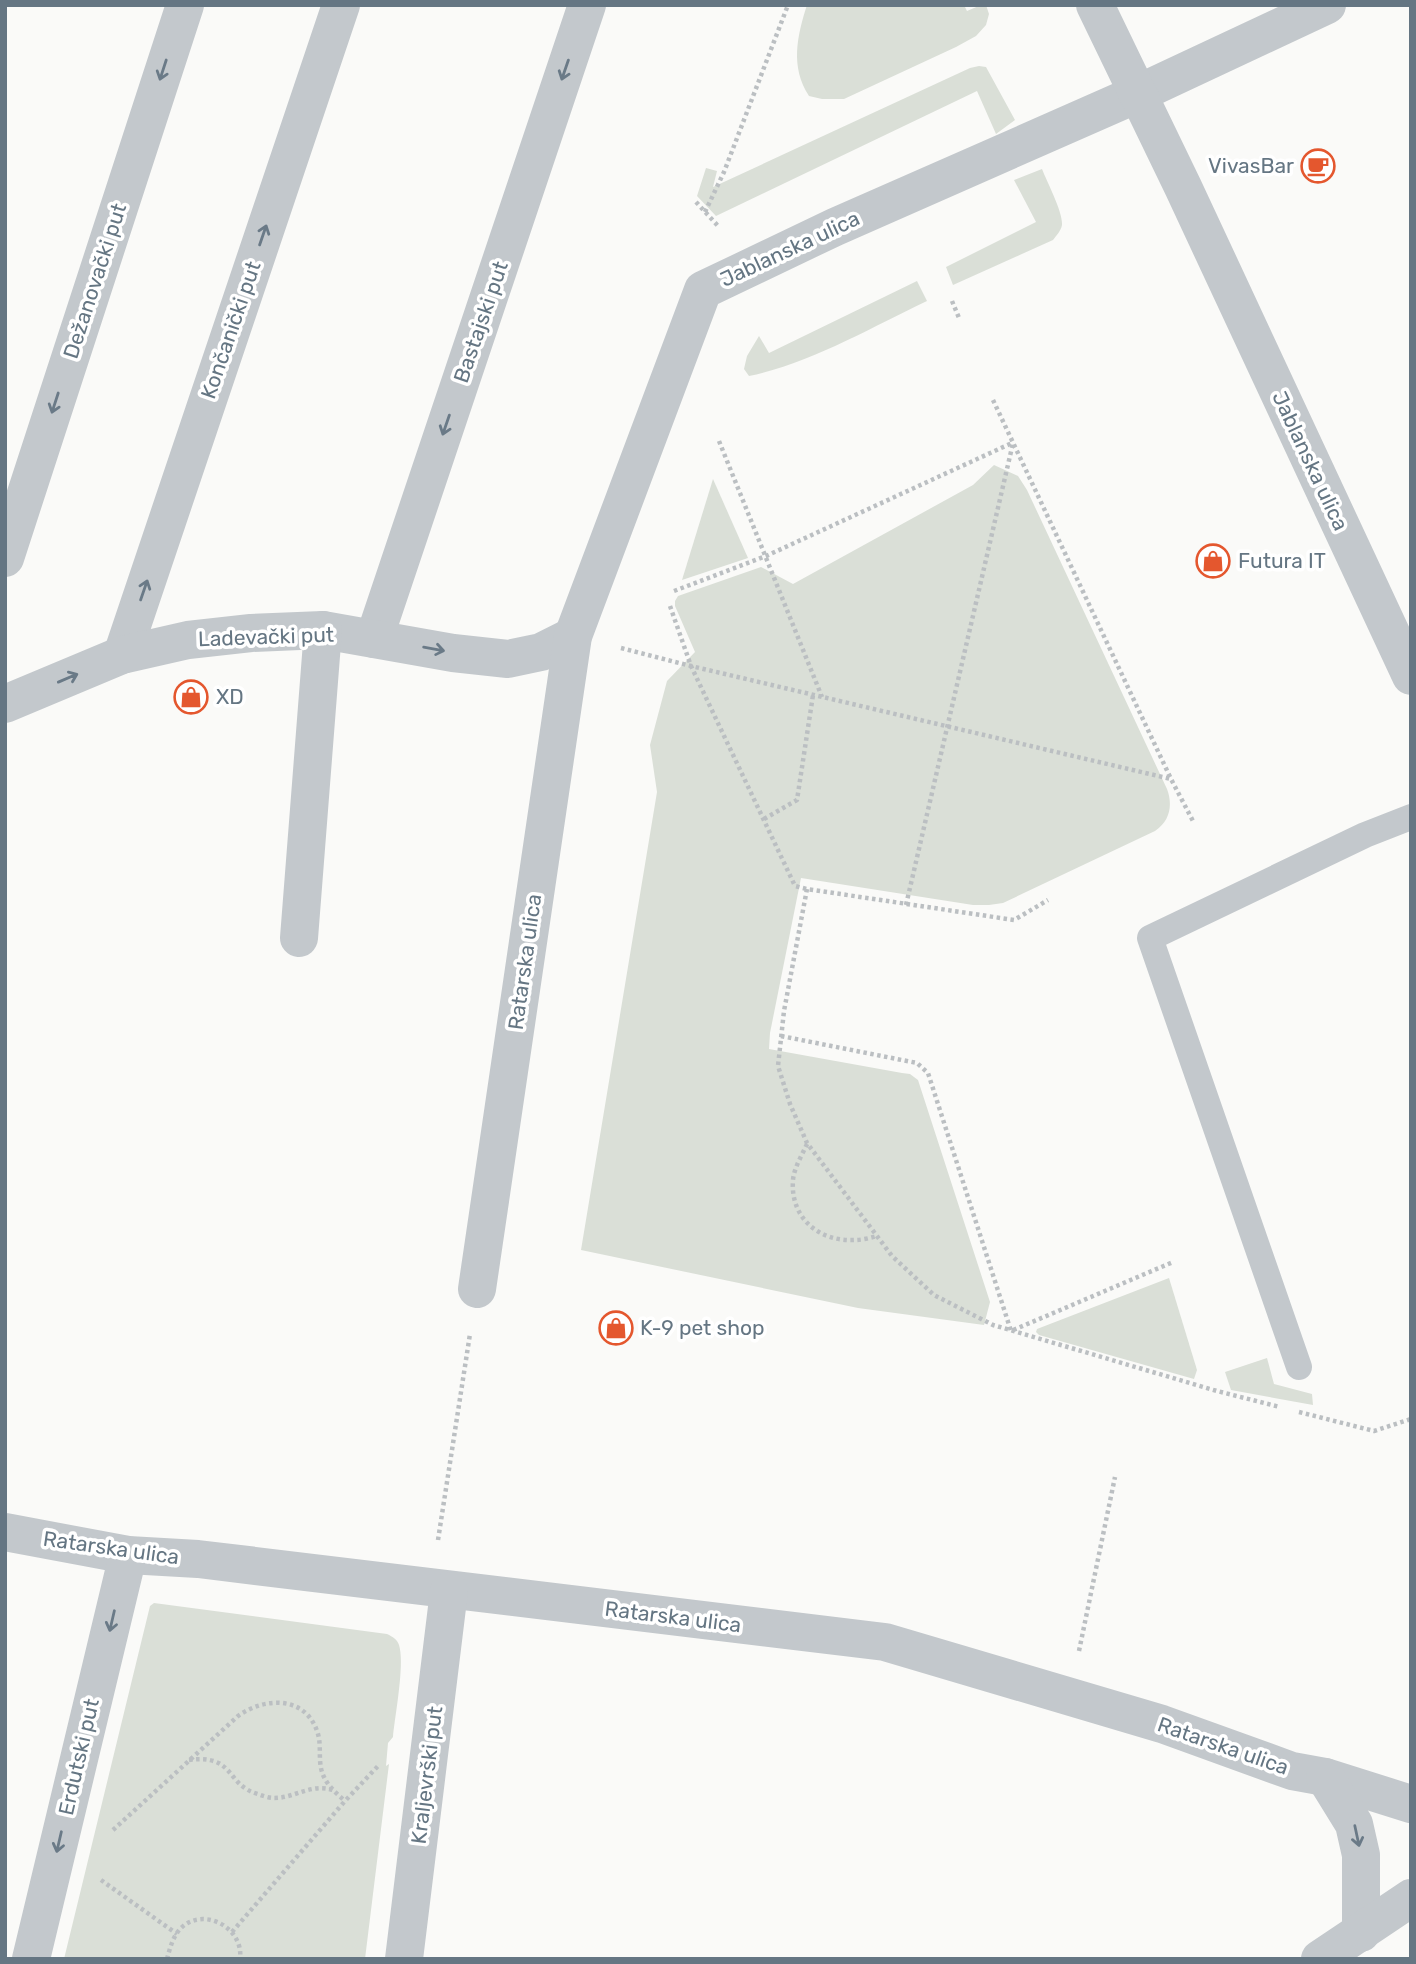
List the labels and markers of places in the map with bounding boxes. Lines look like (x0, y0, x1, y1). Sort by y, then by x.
cafe icon: VivasBar (1299, 147, 1337, 185)
place label: VivasBar (1208, 153, 1294, 178)
shop icon: Futura IT (1194, 542, 1232, 580)
place label: Futura IT (1238, 548, 1326, 573)
shop icon: XD (172, 678, 210, 716)
place label: XD (216, 684, 244, 709)
shop icon: K-9 pet shop (597, 1309, 635, 1347)
place label: K-9 pet shop (640, 1315, 765, 1340)

